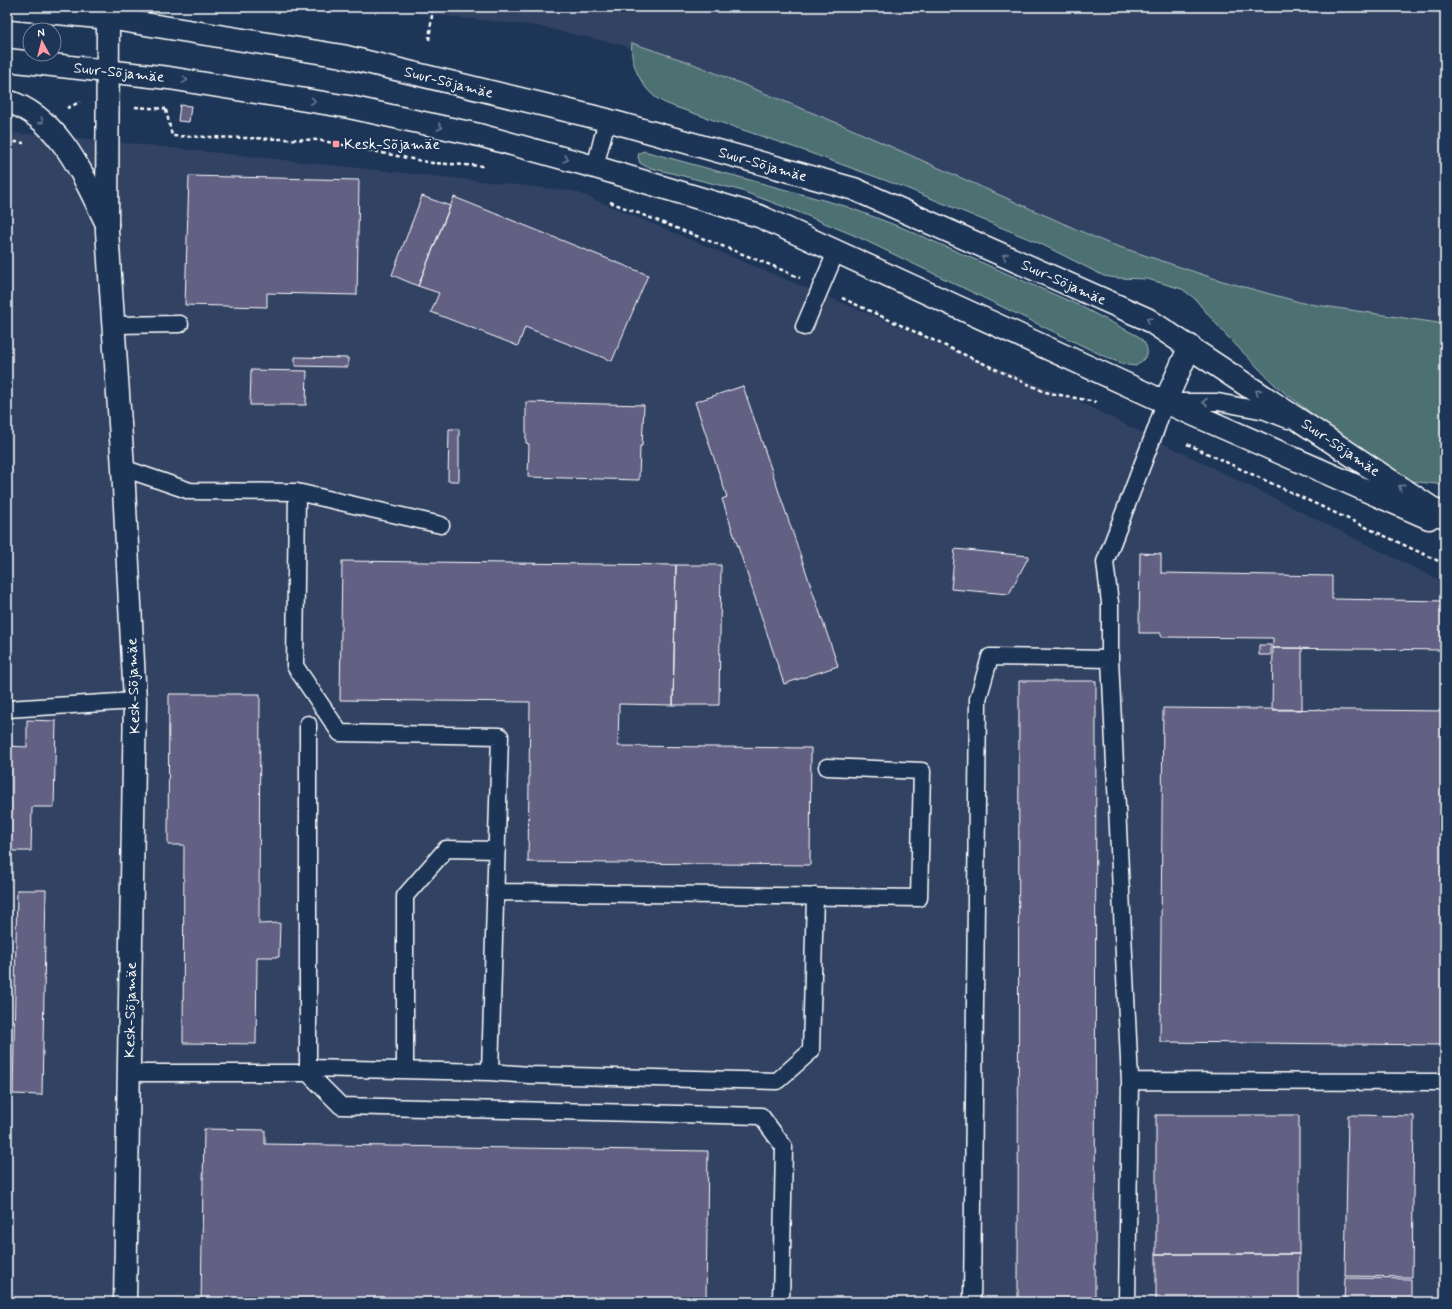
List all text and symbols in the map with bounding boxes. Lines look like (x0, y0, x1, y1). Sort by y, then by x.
north arrow (22, 22, 62, 62)
text: N (36, 26, 45, 40)
street label: Suur-Sõjamäe (73, 58, 165, 88)
street label: Suur-Sõjamäe (402, 62, 495, 104)
one-way arrow (182, 75, 188, 84)
one-way arrow (310, 96, 316, 105)
one-way arrow (36, 116, 43, 123)
one-way arrow (437, 122, 444, 130)
place label: Kesk-Sõjamäe (344, 135, 440, 155)
marker: Kesk-Sõjamäe (331, 139, 341, 149)
street label: Suur-Sõjamäe (716, 143, 809, 187)
one-way arrow (563, 154, 570, 163)
one-way arrow (1002, 253, 1010, 261)
street label: Suur-Sõjamäe (1018, 255, 1109, 311)
one-way arrow (1146, 318, 1153, 325)
one-way arrow (1255, 389, 1262, 397)
one-way arrow (1202, 398, 1208, 406)
street label: Suur-Sõjamäe (1297, 414, 1384, 482)
one-way arrow (1398, 484, 1405, 492)
street label: Kesk-Sõjamäe (122, 638, 146, 734)
street label: Kesk-Sõjamäe (120, 962, 142, 1058)

